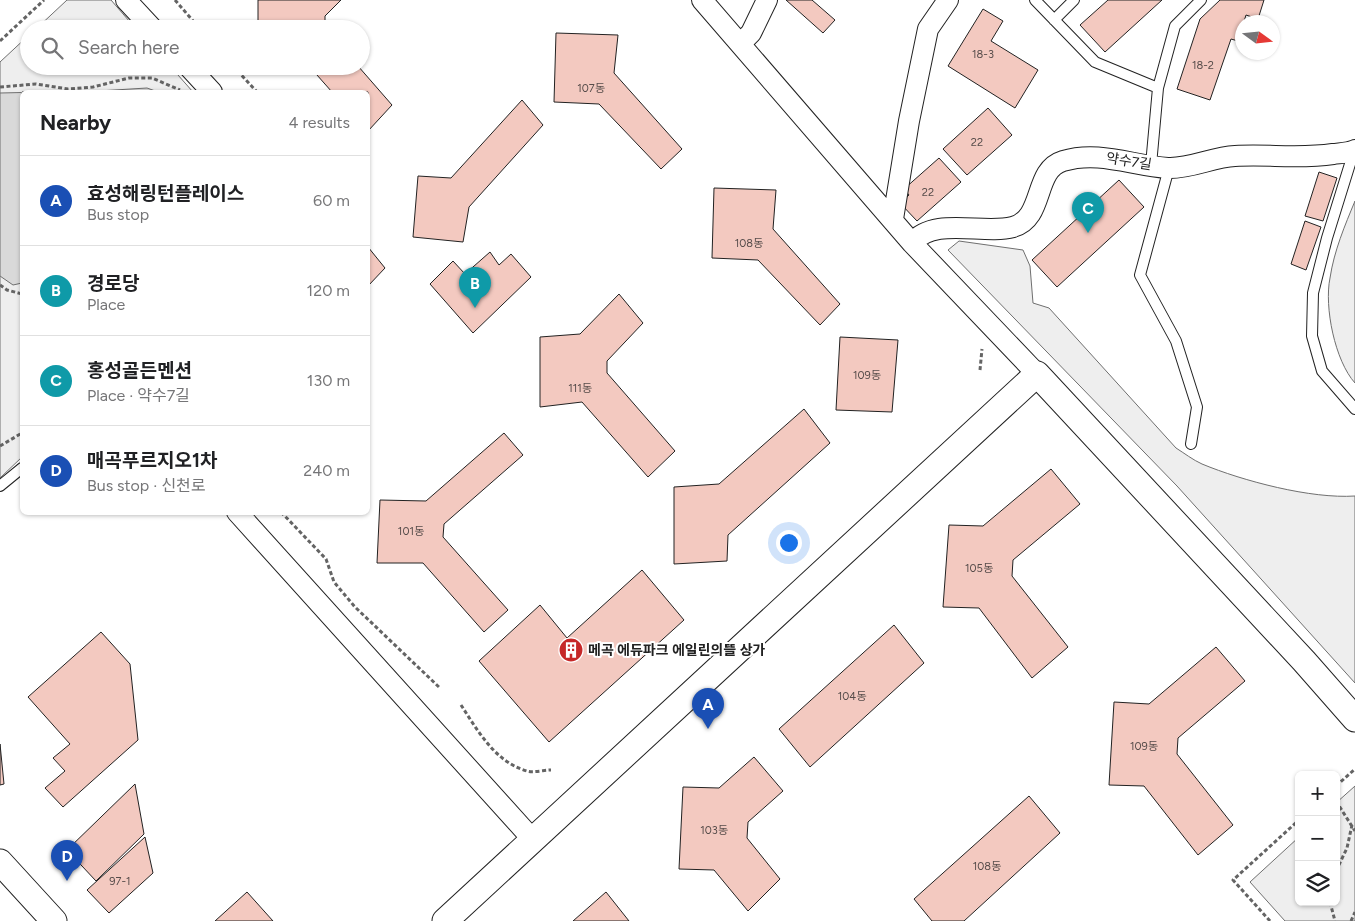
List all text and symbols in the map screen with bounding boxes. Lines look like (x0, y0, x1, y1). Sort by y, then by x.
north arrow (1235, 15, 1280, 60)
search box (20, 20, 370, 75)
icon: search (38, 34, 66, 62)
text: Search here (78, 36, 180, 59)
house number: 18-3 (972, 48, 994, 61)
house number: 18-2 (1192, 59, 1214, 72)
house number: 107동 (577, 82, 605, 95)
text: Nearby (40, 110, 111, 135)
text: 4 results (289, 113, 350, 132)
house number: 22 (971, 136, 983, 149)
street label: 약수7길 (1105, 149, 1153, 174)
text: 효성해링턴플레이스 (87, 182, 244, 205)
house number: 22 (922, 186, 934, 199)
text: A (50, 191, 62, 210)
text: 60 m (313, 191, 350, 210)
pin: C (1072, 192, 1104, 233)
text: Bus stop (87, 205, 149, 224)
house number: 108동 (735, 237, 763, 250)
pin: B (459, 267, 491, 308)
text: 경로당 (87, 272, 139, 295)
text: B (51, 281, 61, 300)
text: 120 m (307, 281, 350, 300)
text: Place (87, 295, 125, 314)
text: 홍성골든멘션 (87, 359, 192, 382)
house number: 109동 (853, 369, 881, 382)
text: C (50, 371, 62, 390)
text: 130 m (307, 371, 350, 390)
house number: 111동 (568, 382, 592, 395)
text: Place · 약수7길 (87, 386, 190, 405)
text: 매곡푸르지오1차 (87, 449, 217, 472)
text: D (50, 461, 62, 480)
text: 240 m (303, 461, 350, 480)
text: Bus stop · 신천로 (87, 476, 205, 495)
house number: 101동 (398, 525, 424, 538)
your location (776, 530, 802, 556)
house number: 105동 (965, 562, 993, 575)
building icon: 메곡 에듀파크 에일린의뜰 상가 (558, 637, 584, 663)
place label: 메곡 에듀파크 에일린의뜰 상가 (588, 642, 766, 659)
pin: A (692, 688, 724, 729)
house number: 104동 (838, 690, 866, 703)
house number: 109동 (1130, 740, 1158, 753)
map controls (1295, 771, 1340, 906)
button: + (1295, 771, 1340, 816)
button: − (1295, 816, 1340, 861)
house number: 103동 (700, 824, 728, 837)
pin: D (51, 840, 83, 881)
house number: 108동 (973, 860, 1001, 873)
button: layers (1295, 861, 1340, 906)
house number: 97-1 (109, 875, 131, 888)

